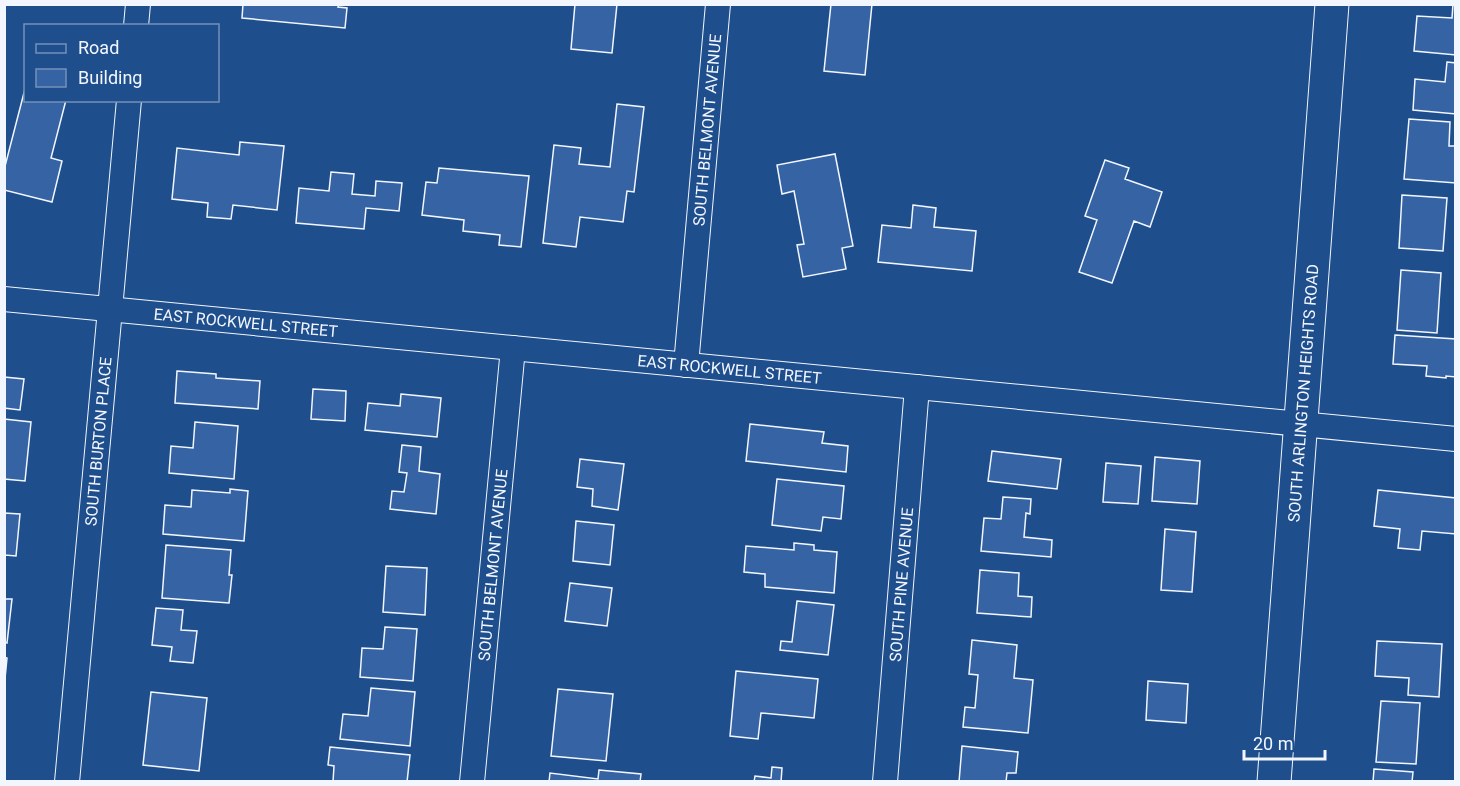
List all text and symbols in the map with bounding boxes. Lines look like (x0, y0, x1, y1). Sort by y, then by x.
legend (24, 24, 219, 102)
street label: SOUTH BELMONT AVENUE (689, 33, 725, 227)
text: Road (78, 37, 119, 58)
text: Building (78, 67, 142, 88)
street label: SOUTH ARLINGTON HEIGHTS ROAD (1284, 263, 1322, 523)
street label: EAST ROCKWELL STREET (153, 304, 339, 341)
street label: EAST ROCKWELL STREET (637, 351, 823, 387)
street label: SOUTH BURTON PLACE (81, 356, 115, 527)
street label: SOUTH BELMONT AVENUE (474, 468, 511, 662)
street label: SOUTH PINE AVENUE (885, 507, 917, 663)
scale bar (1244, 723, 1325, 761)
text: 20 m (1253, 733, 1293, 754)

